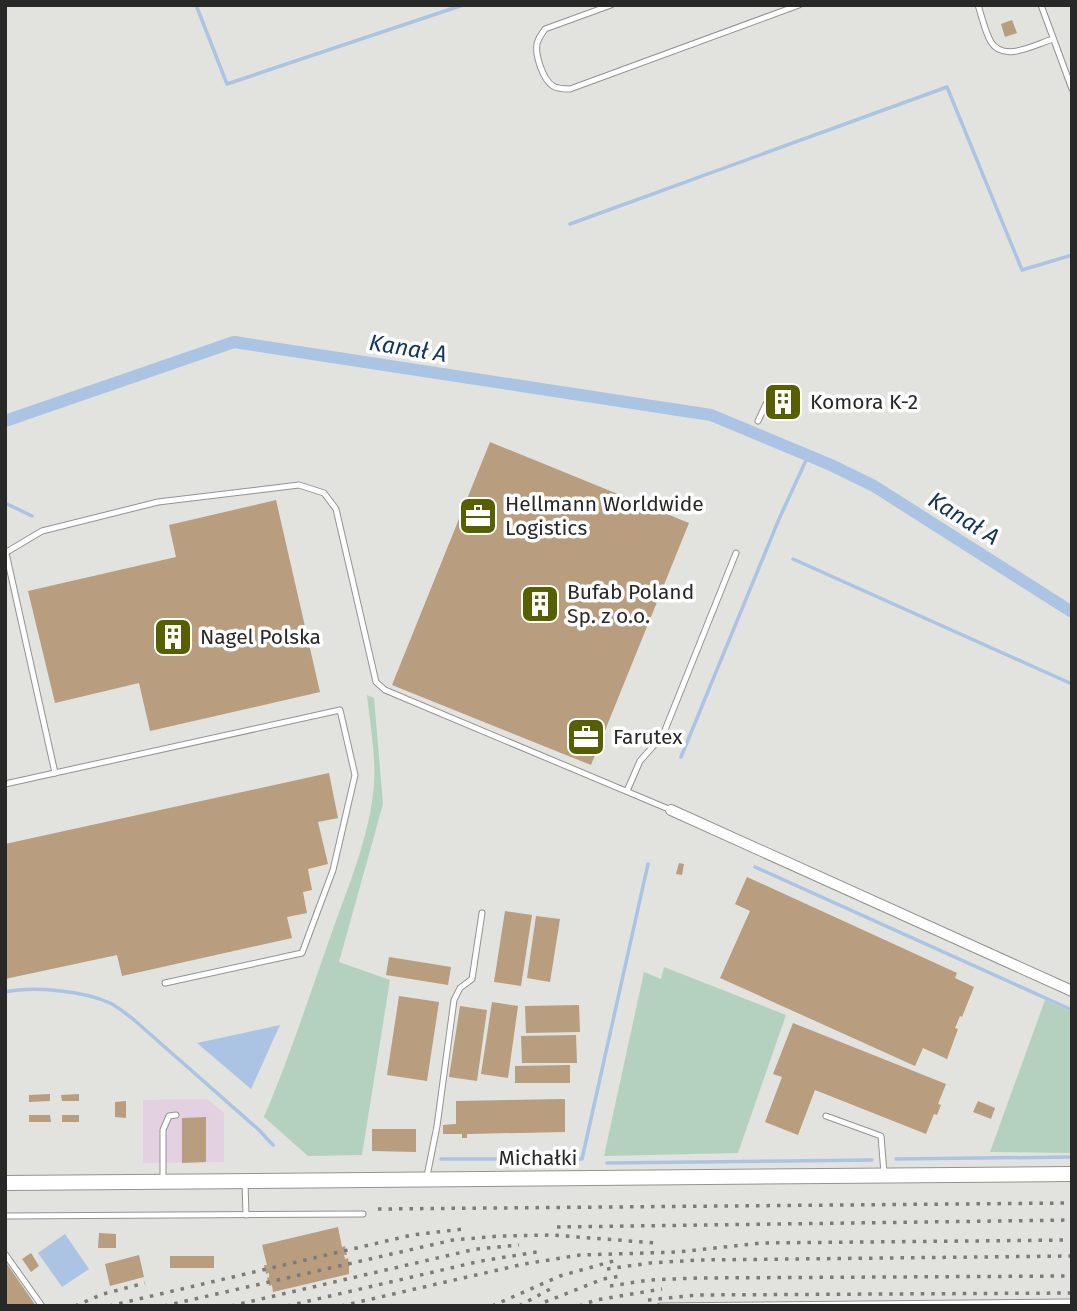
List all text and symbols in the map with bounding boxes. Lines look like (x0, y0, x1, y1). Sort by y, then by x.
water label: Kanał A (367, 328, 449, 368)
building icon: Komora K-2 (762, 381, 804, 423)
place label: Komora K-2 (810, 389, 918, 415)
water label: Kanał A (923, 485, 1005, 551)
place label: Hellmann Worldwide Logistics (505, 491, 704, 541)
office icon: Hellmann Worldwide Logistics (457, 495, 499, 537)
place label: Bufab Poland Sp. z o.o. (567, 579, 694, 629)
building icon: Bufab Poland Sp. z o.o. (519, 583, 561, 625)
building icon: Nagel Polska (152, 616, 194, 658)
place label: Nagel Polska (200, 624, 321, 650)
office icon: Farutex (565, 716, 607, 758)
place label: Farutex (613, 724, 683, 750)
street label: Michałki (498, 1145, 578, 1171)

